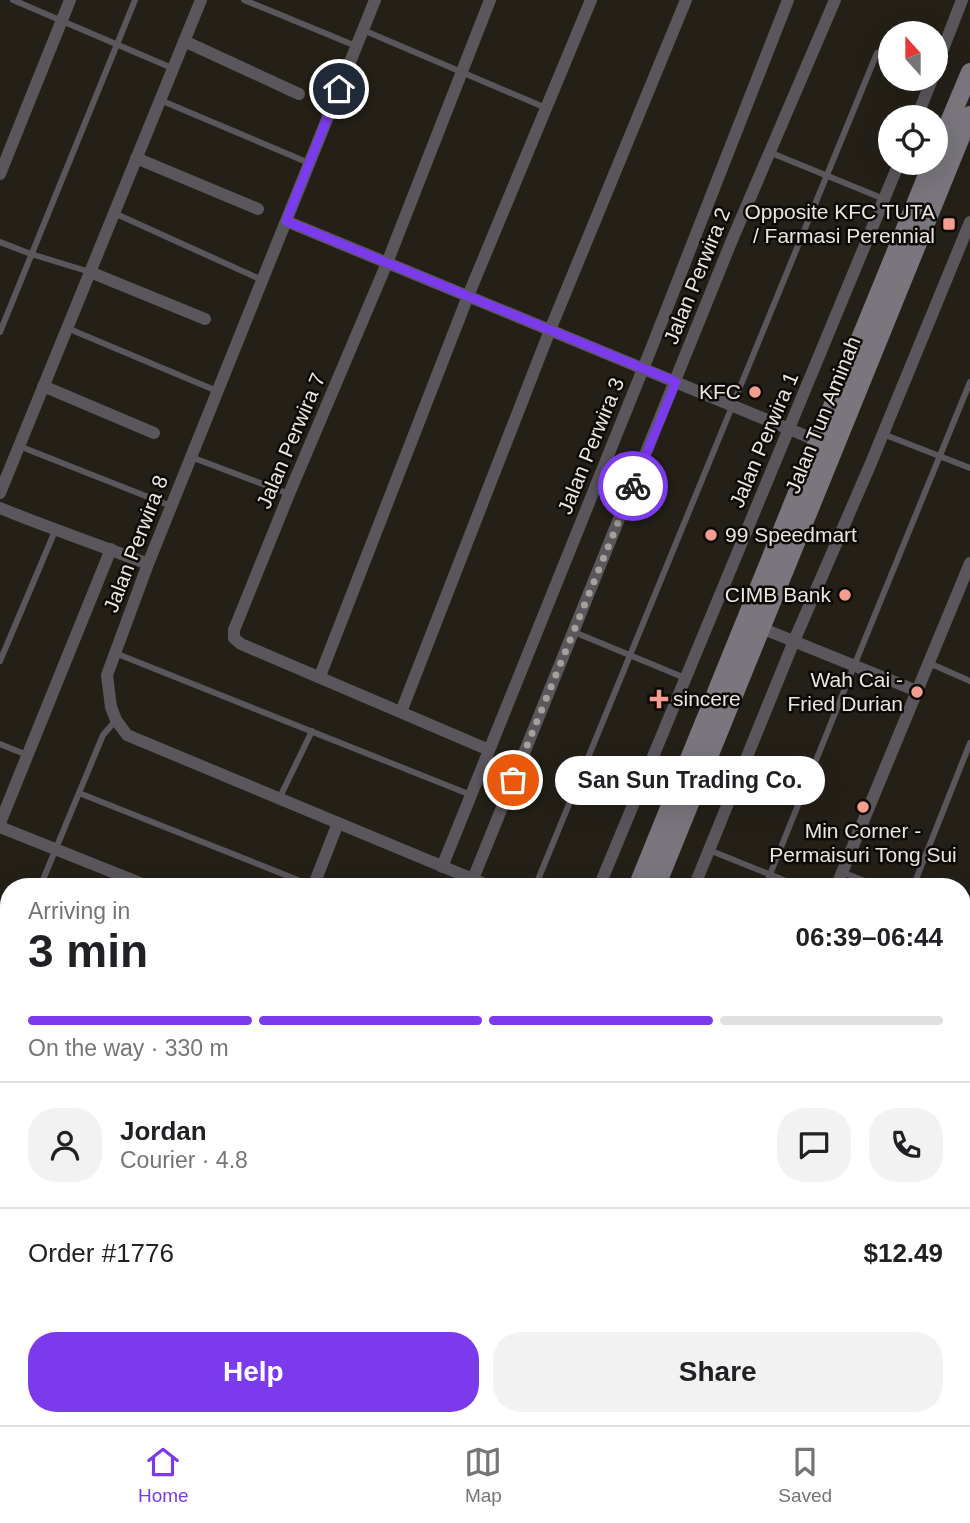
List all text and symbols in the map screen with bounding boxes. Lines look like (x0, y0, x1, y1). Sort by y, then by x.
north arrow (878, 21, 948, 91)
map controls (878, 21, 948, 175)
pin (309, 59, 369, 119)
icon: home (320, 70, 358, 108)
button: locate (878, 105, 948, 175)
place label: Opposite KFC TUTA / Farmasi Perennial (744, 200, 935, 247)
street label: Jalan Perwira 2 (659, 204, 734, 347)
marker: Opposite KFC TUTA / Farmasi Perennial (941, 216, 957, 232)
street label: Jalan Tun Aminah (781, 333, 864, 497)
street label: Jalan Perwira 1 (725, 369, 802, 511)
street label: Jalan Perwira 7 (252, 370, 329, 512)
street label: Jalan Perwira 3 (553, 374, 628, 517)
place label: KFC (699, 380, 741, 403)
marker: KFC (747, 384, 763, 400)
courier (598, 451, 668, 521)
icon: bike (614, 467, 652, 505)
street label: Jalan Perwira 8 (99, 472, 172, 616)
place label: 99 Speedmart (725, 523, 857, 546)
marker: 99 Speedmart (703, 527, 719, 543)
place label: CIMB Bank (725, 583, 831, 606)
marker: CIMB Bank (837, 587, 853, 603)
place label: Wah Cai - Fried Durian (787, 668, 903, 715)
marker: Wah Cai - Fried Durian (909, 684, 925, 700)
place label: sincere (673, 687, 741, 710)
marker: sincere (651, 691, 667, 707)
pin (483, 750, 543, 810)
callout: San Sun Trading Co. (555, 756, 824, 804)
icon: bag (494, 761, 532, 799)
text: San Sun Trading Co. (578, 767, 802, 793)
marker: Min Corner - Permaisuri Tong Sui (855, 799, 871, 815)
place label: Min Corner - Permaisuri Tong Sui (769, 819, 957, 866)
text: Arriving in (28, 898, 130, 924)
text: 06:39–06:44 (796, 922, 943, 952)
text: 3 min (28, 925, 148, 977)
text: On the way · 330 m (28, 1035, 229, 1061)
button: person (28, 1108, 102, 1182)
button: chat (777, 1108, 851, 1182)
button: phone (869, 1108, 943, 1182)
text: Jordan (120, 1116, 207, 1146)
text: Courier · 4.8 (120, 1147, 248, 1173)
text: Order #1776 (28, 1238, 174, 1268)
text: $12.49 (863, 1238, 943, 1268)
button: Help (28, 1332, 479, 1412)
button: Share (493, 1332, 943, 1412)
tab: Home (138, 1443, 189, 1507)
tab: Map (464, 1443, 502, 1507)
tab: Saved (778, 1443, 832, 1507)

